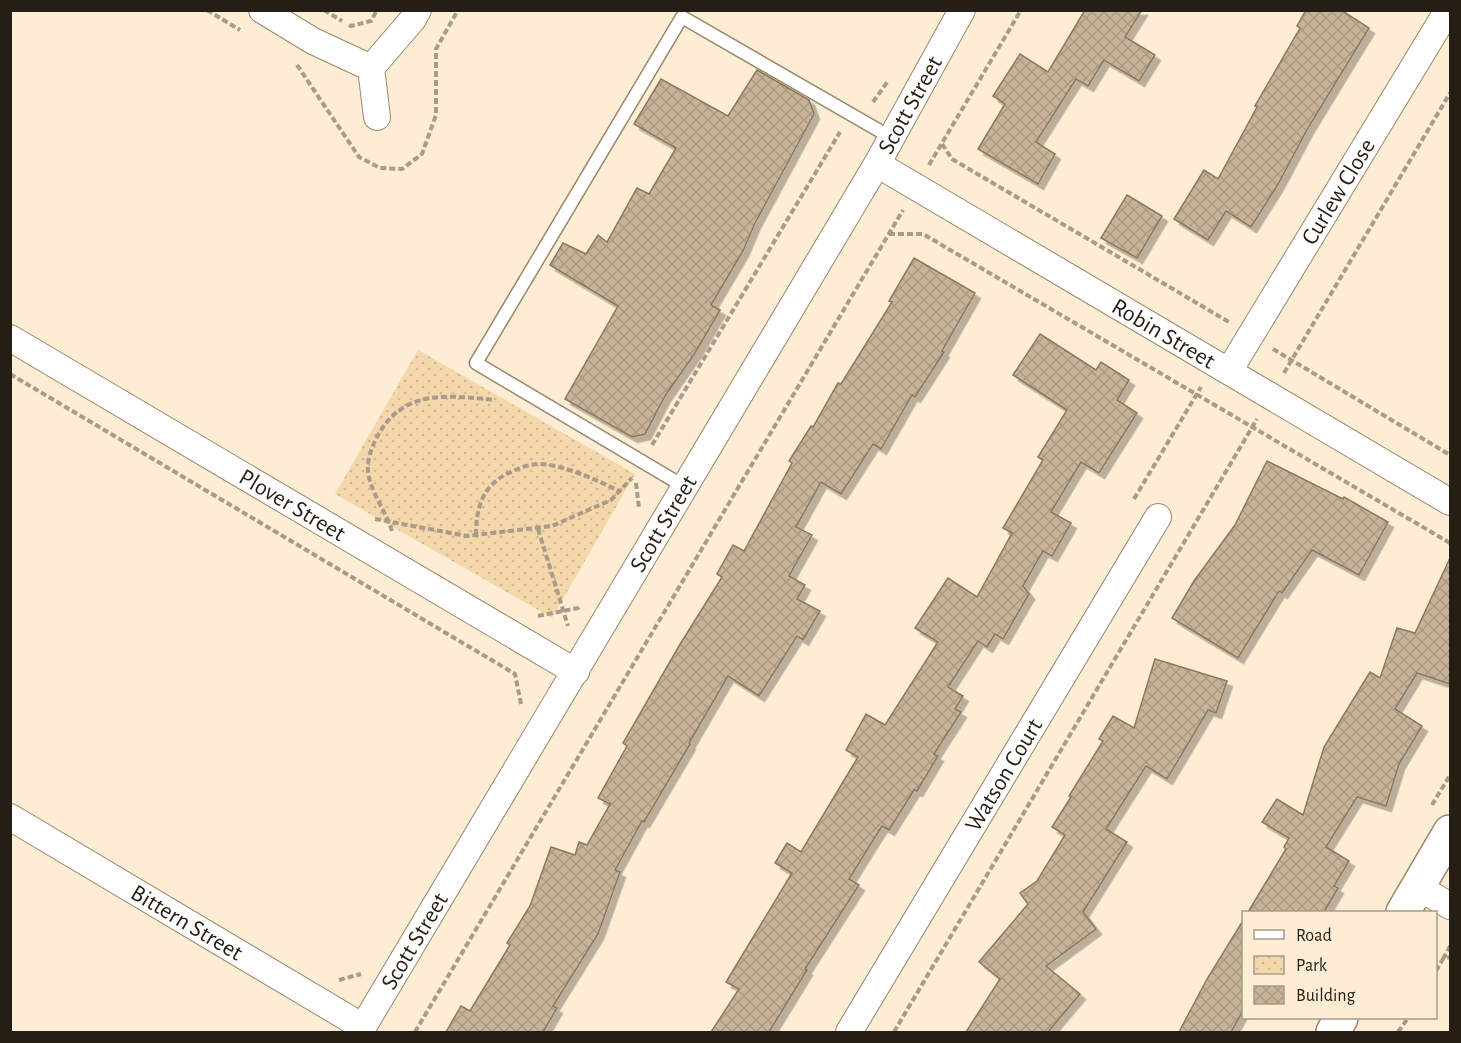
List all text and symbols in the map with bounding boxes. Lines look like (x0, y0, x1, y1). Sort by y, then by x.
street label: Scott Street (874, 52, 947, 158)
street label: Curlew Close (1298, 135, 1380, 249)
street label: Robin Street (1108, 294, 1219, 374)
street label: Plover Street (235, 465, 350, 546)
street label: Scott Street (626, 471, 702, 576)
street label: Watson Court (961, 714, 1047, 836)
street label: Bittern Street (126, 881, 247, 966)
street label: Scott Street (377, 889, 453, 994)
legend (1242, 911, 1437, 1019)
text: Road (1296, 927, 1332, 945)
text: Park (1296, 957, 1328, 975)
text: Building (1296, 987, 1356, 1005)

